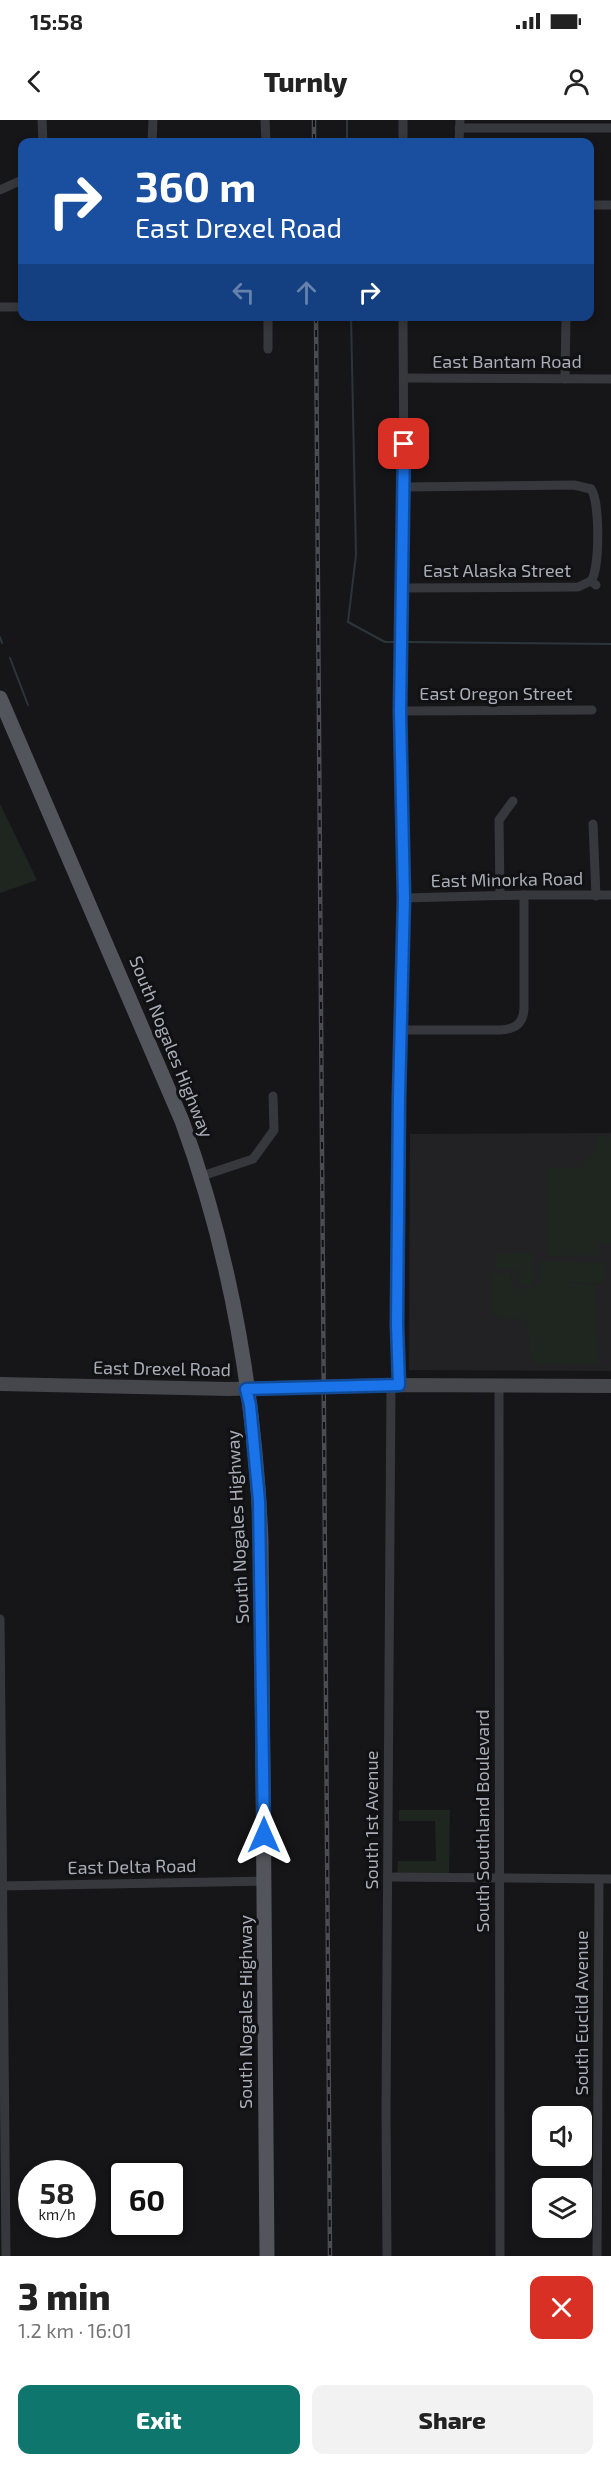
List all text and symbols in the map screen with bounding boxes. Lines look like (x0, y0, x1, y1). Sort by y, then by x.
text: 15:58 (30, 8, 83, 34)
icon: back (18, 65, 51, 98)
text: Turnly (264, 65, 347, 97)
icon: person (560, 65, 593, 98)
text: 360 m (135, 160, 256, 210)
icon: right (36, 162, 114, 240)
text: East Drexel Road (135, 211, 342, 243)
icon: left (227, 276, 260, 309)
icon: ahead (290, 276, 323, 309)
icon: right (353, 276, 386, 309)
street label: East Bantam Road (432, 350, 582, 372)
pin (378, 418, 429, 469)
icon: arrive (387, 427, 420, 460)
street label: East Alaska Street (423, 559, 571, 581)
street label: East Oregon Street (419, 682, 573, 704)
street label: East Minorka Road (430, 867, 583, 891)
street label: South Nogales Highway (125, 953, 219, 1141)
street label: East Drexel Road (93, 1356, 231, 1380)
street label: South Nogales Highway (221, 1429, 253, 1625)
street label: South Southland Boulevard (471, 1709, 493, 1933)
street label: South 1st Avenue (360, 1751, 382, 1889)
position arrow (232, 1803, 296, 1867)
street label: East Delta Road (67, 1854, 197, 1878)
street label: South Nogales Highway (234, 1915, 256, 2109)
street label: South Euclid Avenue (570, 1930, 592, 2096)
map controls (532, 2106, 592, 2238)
button: sound (532, 2106, 592, 2166)
speed limit sign: 60 (108, 2160, 186, 2238)
text: 58 (39, 2174, 75, 2210)
button: layers (532, 2178, 592, 2238)
text: km/h (38, 2205, 76, 2223)
text: 3 min (18, 2274, 111, 2317)
button: close (530, 2276, 593, 2339)
text: 1.2 km · 16:01 (18, 2318, 132, 2342)
button: Exit (18, 2385, 300, 2454)
button: Share (312, 2385, 593, 2454)

